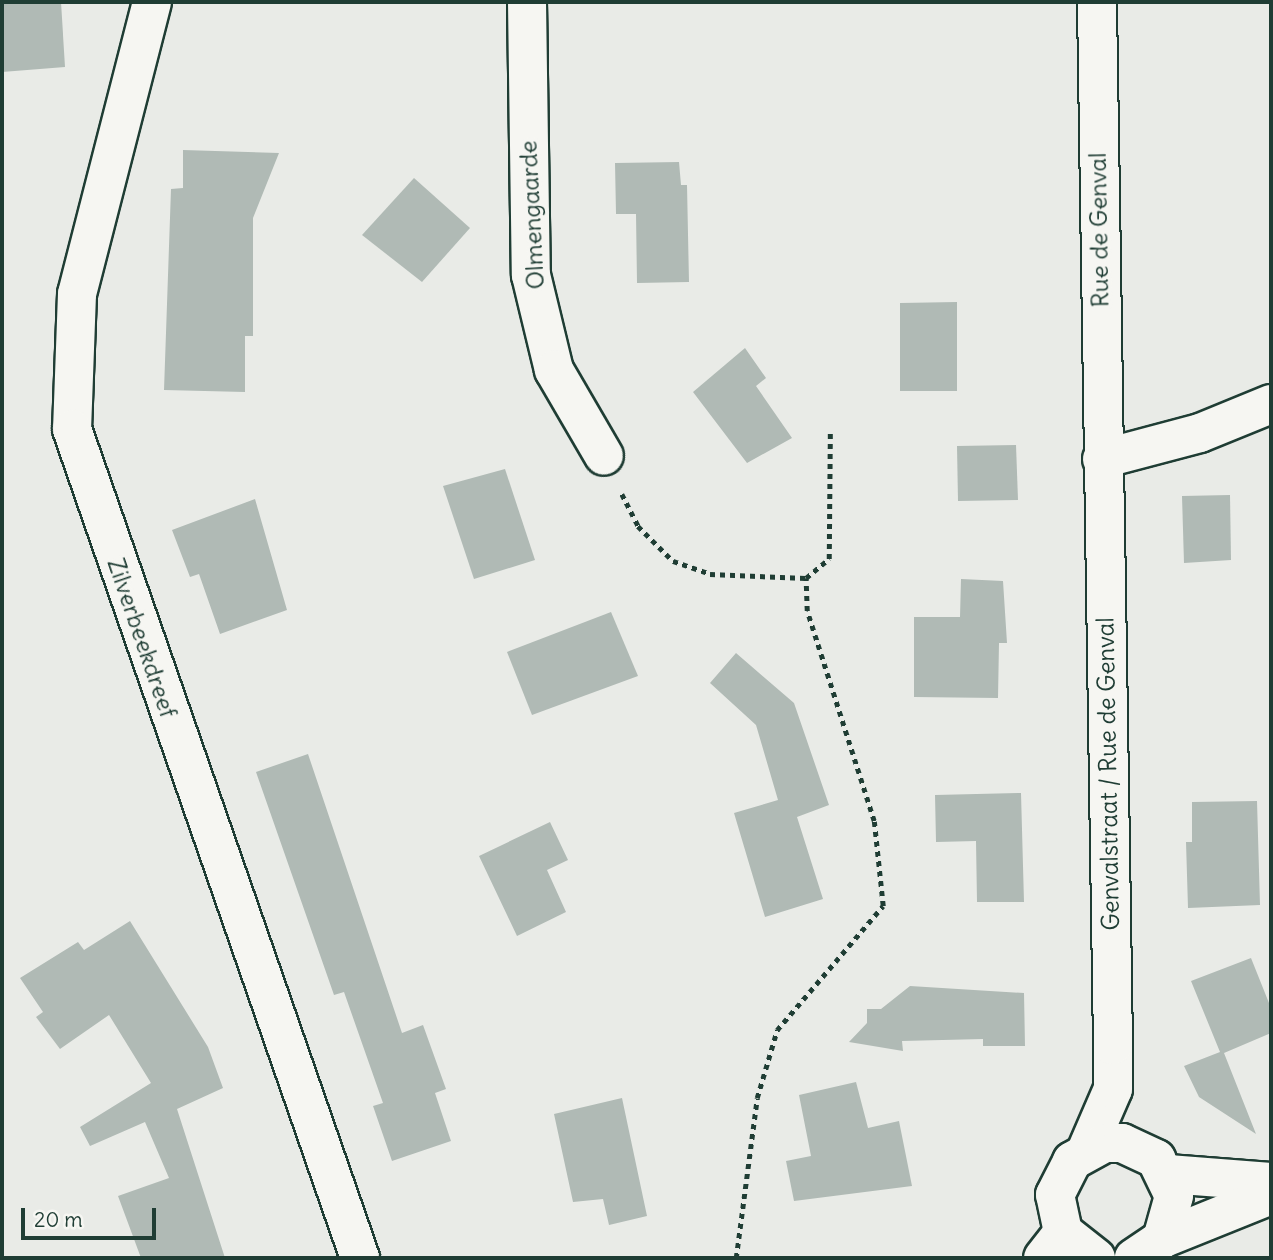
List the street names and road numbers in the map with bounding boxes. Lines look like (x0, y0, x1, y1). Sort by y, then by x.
street label: Olmengaarde (514, 140, 550, 290)
street label: Rue de Genval (1083, 152, 1115, 308)
street label: Zilverbeekdreef (101, 554, 183, 722)
street label: Genvalstraat / Rue de Genval (1091, 617, 1125, 931)

